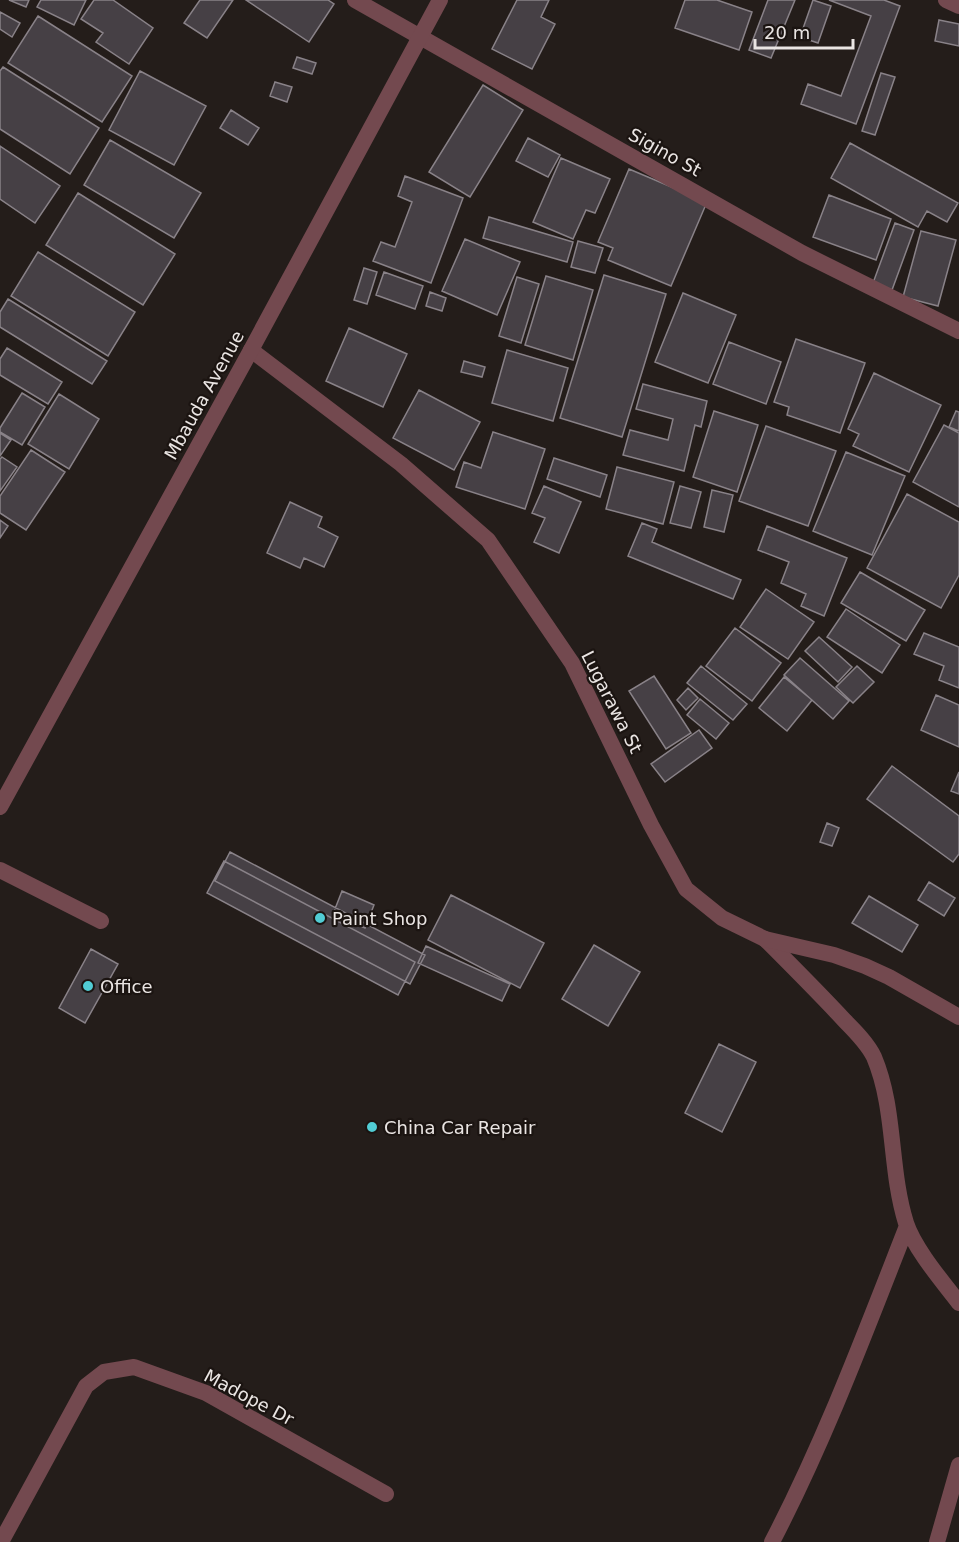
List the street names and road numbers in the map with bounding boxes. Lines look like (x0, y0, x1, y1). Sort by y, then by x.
street label: Sigino St (625, 124, 705, 180)
street label: Mbauda Avenue (160, 327, 248, 463)
street label: Lugarawa St (577, 647, 647, 757)
street label: Madope Dr (201, 1365, 298, 1430)

